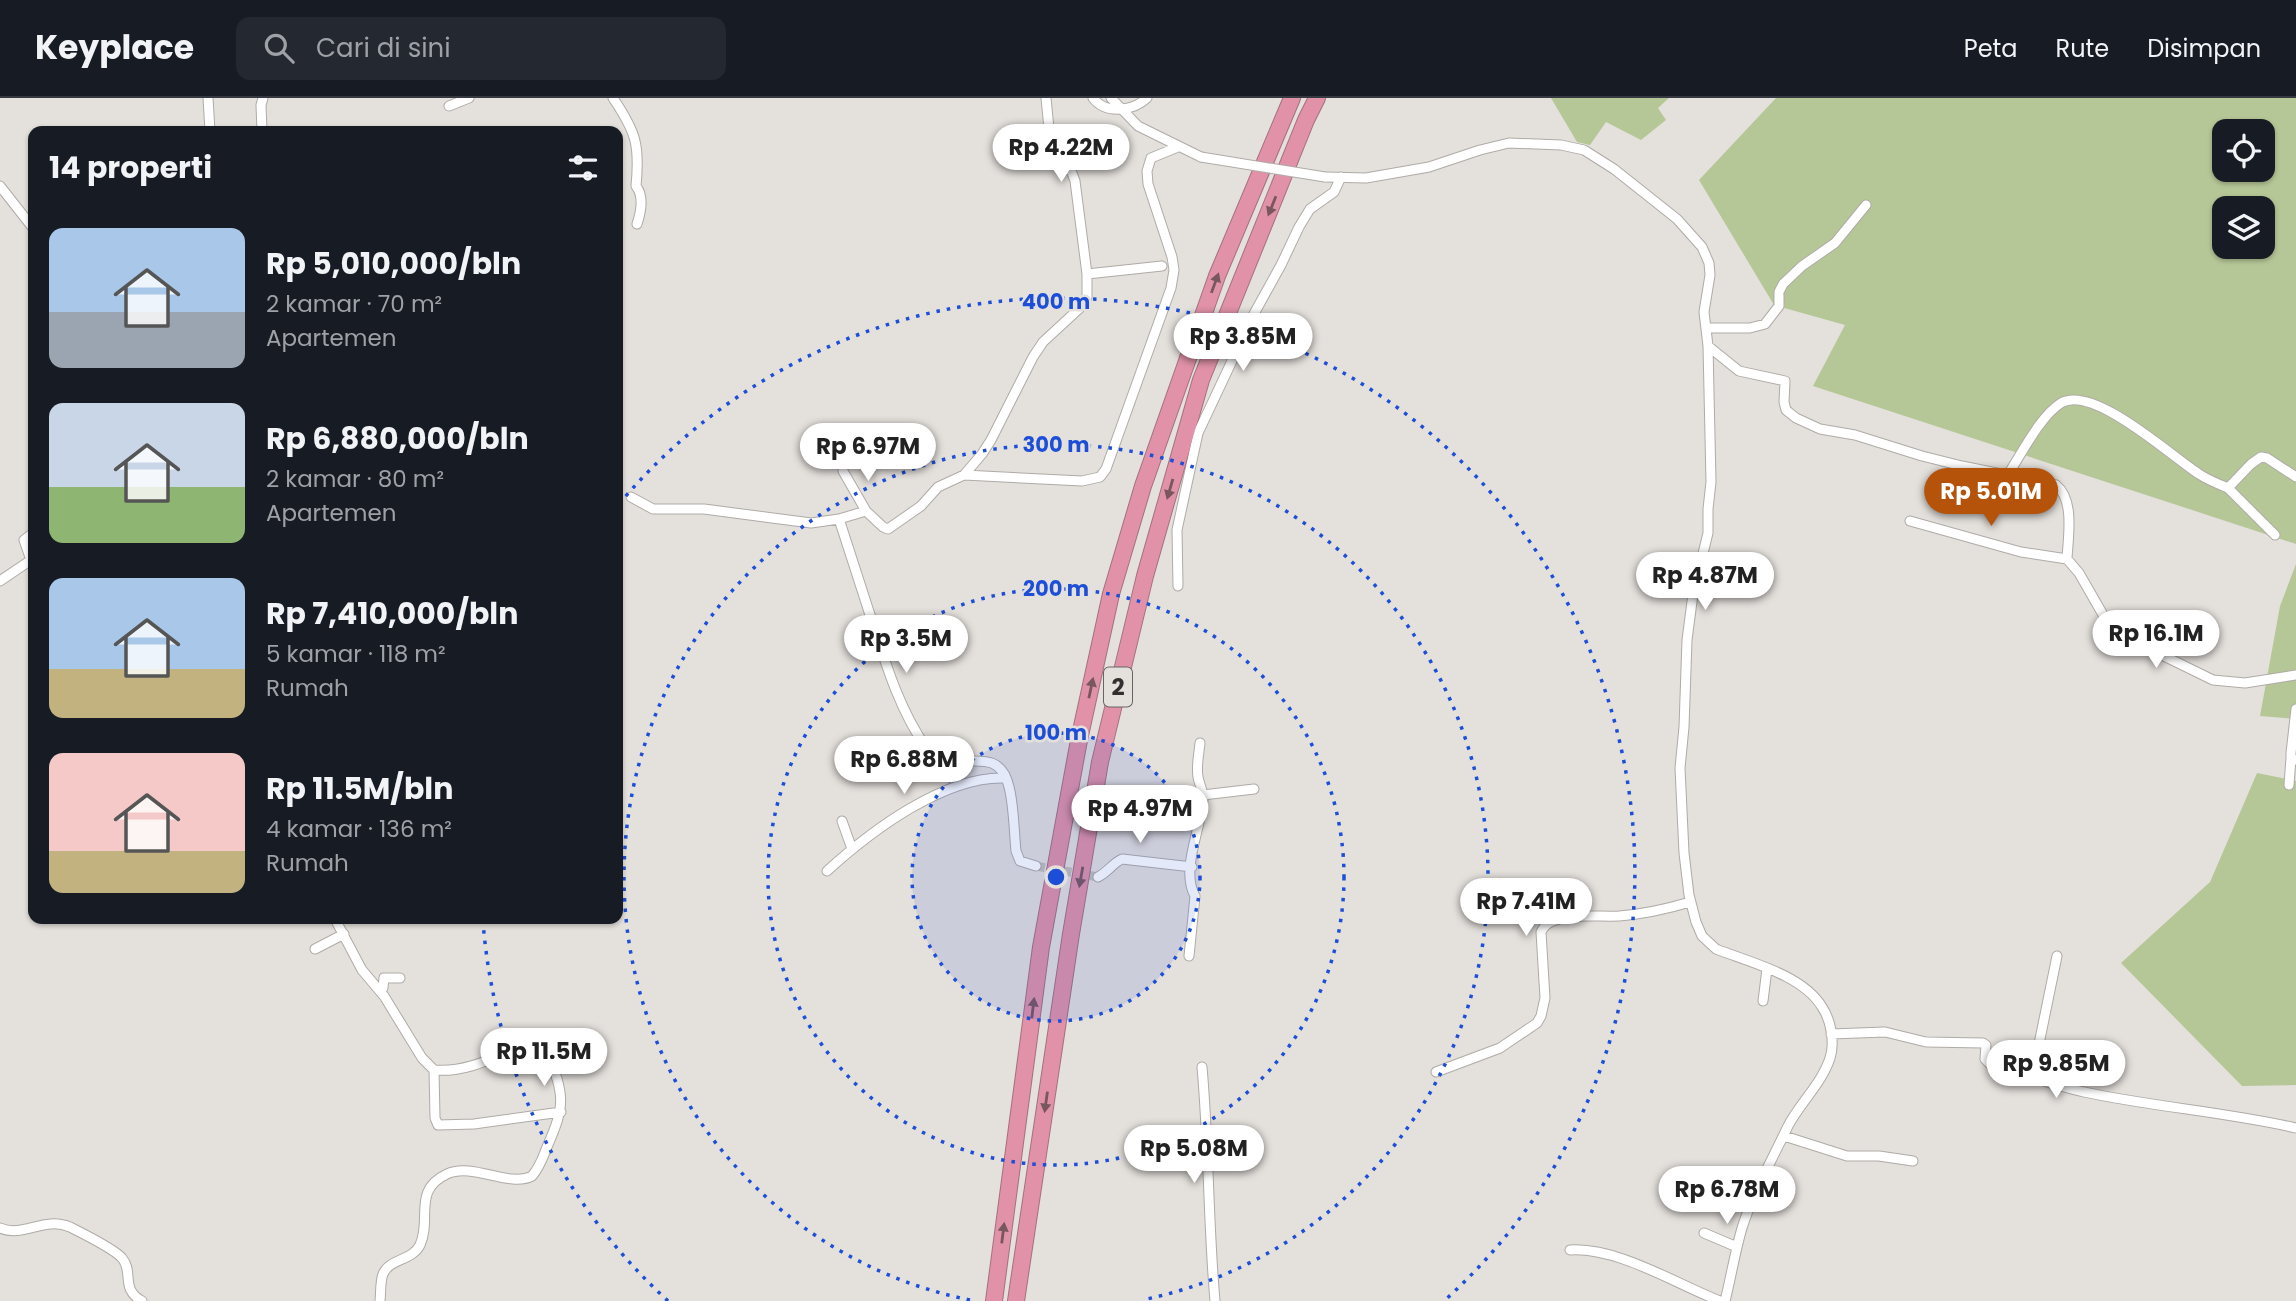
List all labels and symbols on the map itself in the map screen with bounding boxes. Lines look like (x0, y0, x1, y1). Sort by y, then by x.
pin: Rp 4.22M (989, 125, 1133, 184)
one-way arrow (1266, 196, 1277, 217)
one-way arrow (1209, 273, 1220, 294)
text: 400 m (1022, 287, 1090, 316)
pin: Rp 3.85M (1171, 314, 1315, 373)
pin: Rp 6.97M (796, 424, 940, 483)
text: 300 m (1023, 430, 1089, 459)
pin: Rp 5.01M (1919, 468, 2063, 528)
one-way arrow (1164, 478, 1175, 500)
pin: Rp 4.87M (1633, 552, 1777, 612)
text: 200 m (1023, 574, 1089, 603)
pin: Rp 16.1M (2084, 610, 2228, 670)
pin: Rp 3.5M (841, 616, 971, 675)
road number: 2 (1104, 667, 1132, 706)
one-way arrow (1085, 677, 1096, 699)
text: 100 m (1025, 718, 1087, 747)
pin: Rp 6.88M (832, 736, 976, 796)
pin: Rp 4.97M (1068, 786, 1212, 845)
centre of rings (1044, 865, 1068, 889)
one-way arrow (1075, 866, 1086, 888)
pin: Rp 7.41M (1454, 878, 1598, 938)
one-way arrow (1027, 997, 1038, 1019)
pin: Rp 11.5M (472, 1028, 616, 1088)
pin: Rp 9.85M (1984, 1040, 2128, 1100)
one-way arrow (1040, 1091, 1051, 1113)
pin: Rp 5.08M (1122, 1126, 1266, 1185)
pin: Rp 6.78M (1655, 1166, 1799, 1226)
one-way arrow (998, 1222, 1009, 1244)

